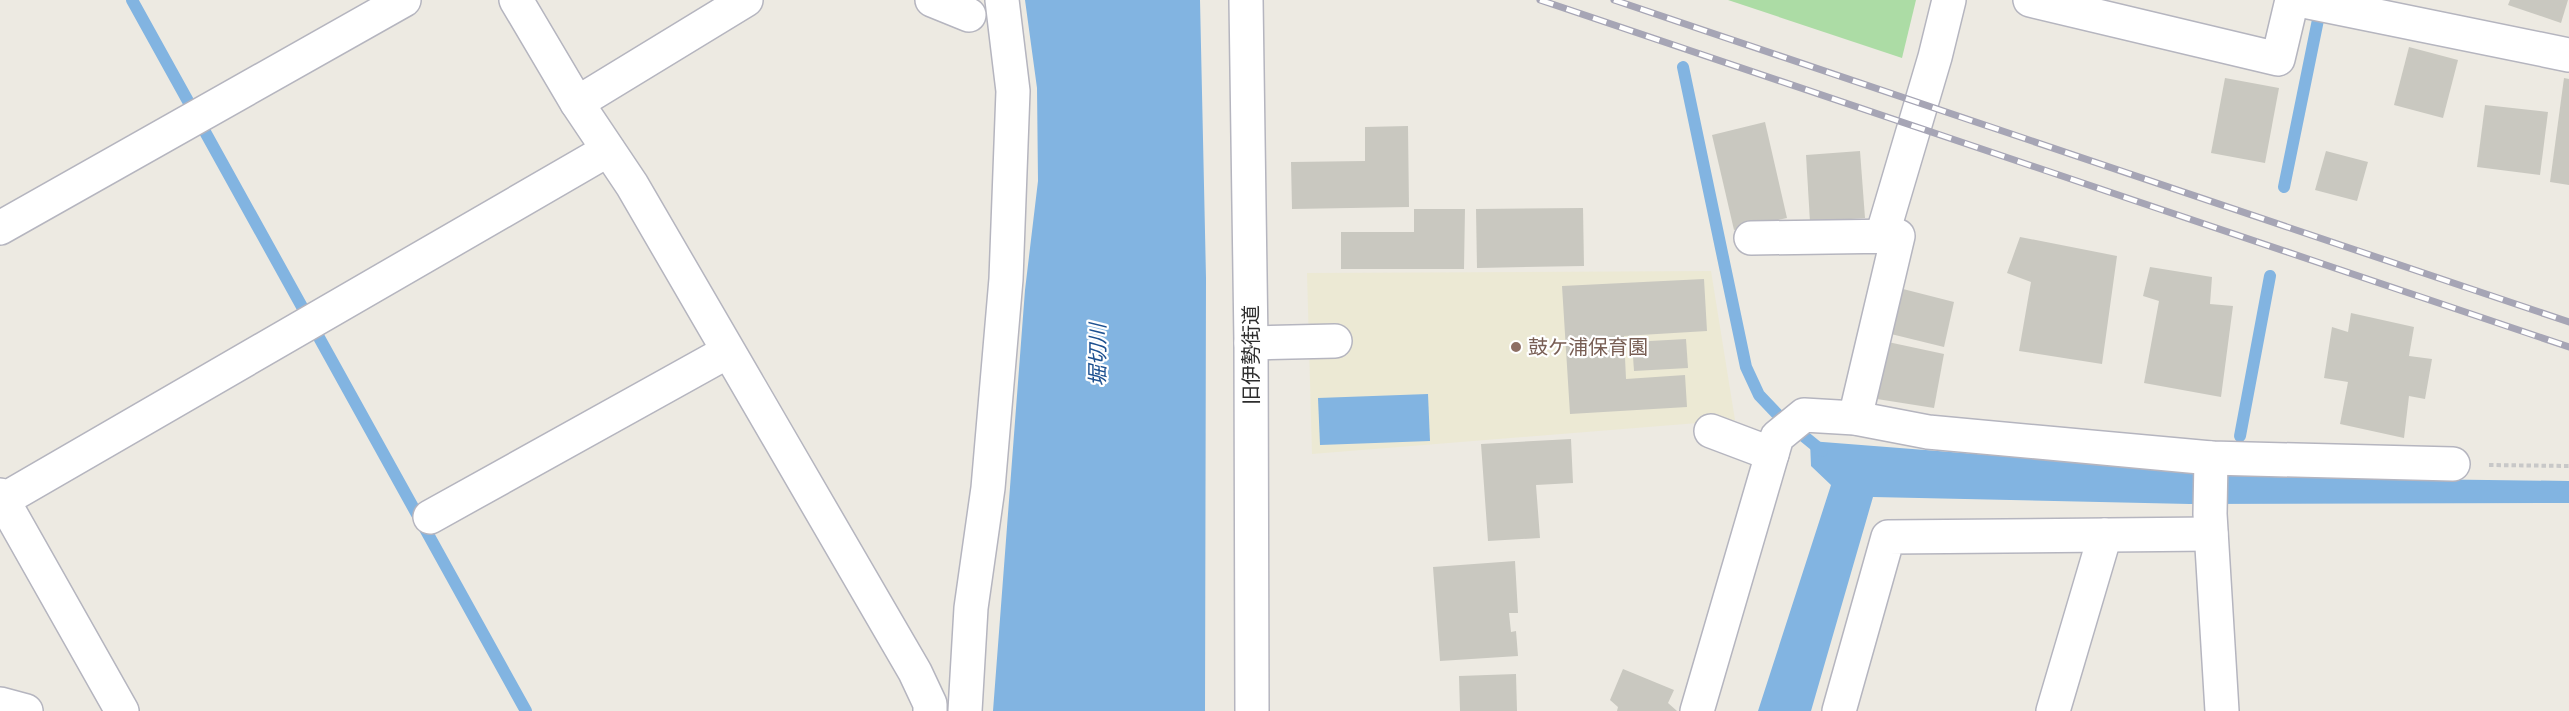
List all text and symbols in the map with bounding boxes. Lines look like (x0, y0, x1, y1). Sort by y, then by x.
street label: 旧伊勢街道 (1240, 305, 1264, 405)
water label: 堀切川 (1086, 322, 1111, 387)
place label: 鼓ケ浦保育園 (1528, 336, 1648, 360)
marker: 鼓ケ浦保育園 (1509, 340, 1523, 354)

